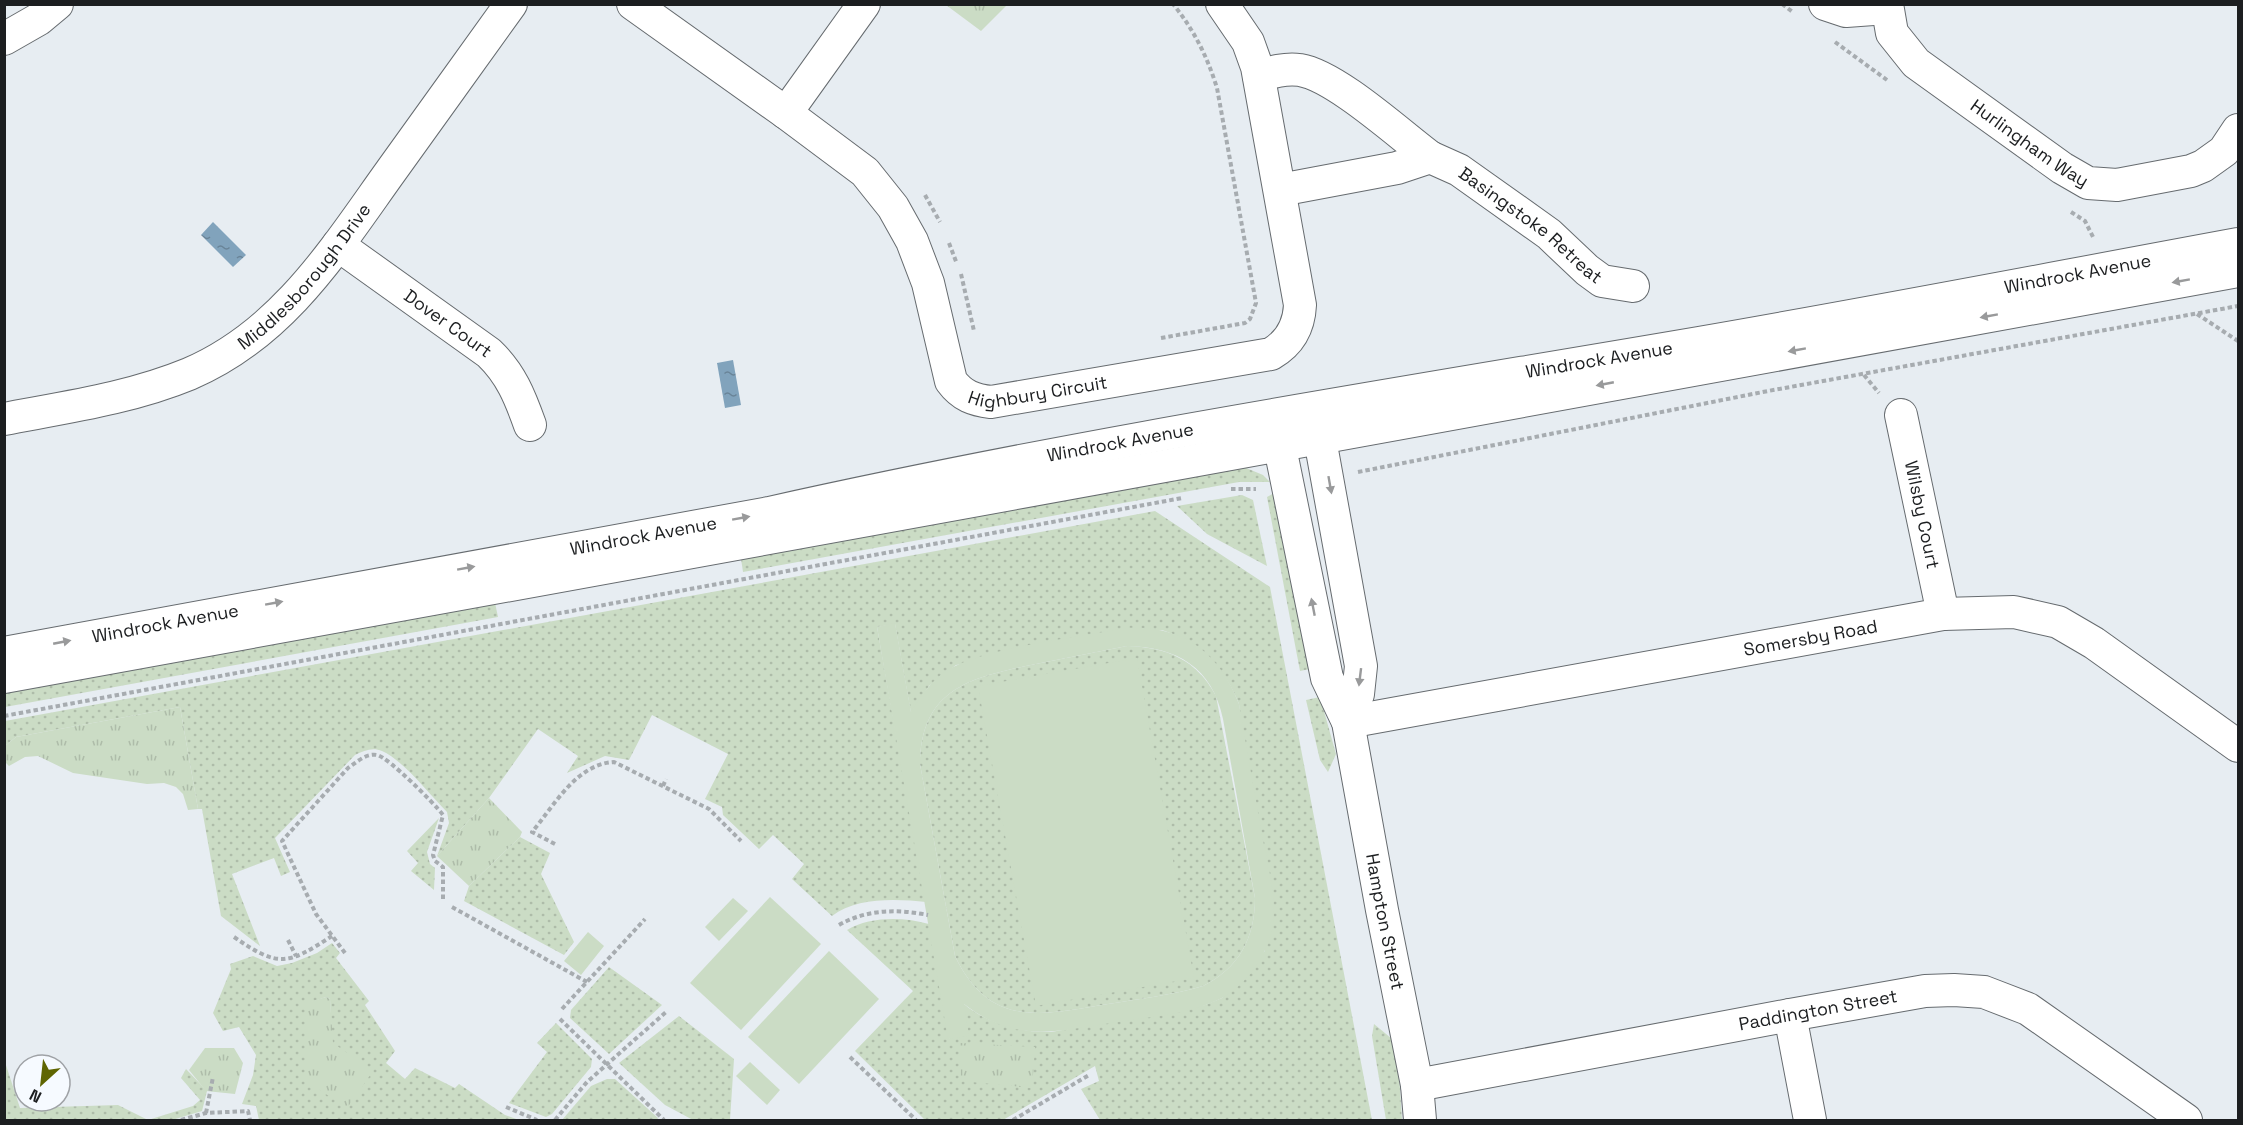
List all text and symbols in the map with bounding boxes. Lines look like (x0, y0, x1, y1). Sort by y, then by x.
street label: Hurlingham Way (1966, 94, 2093, 192)
street label: Basingstoke Retreat (1454, 161, 1607, 288)
street label: Middlesborough Drive (233, 199, 375, 354)
street label: Windrock Avenue (2002, 248, 2153, 298)
one-way arrow (2171, 277, 2190, 286)
street label: Dover Court (400, 284, 497, 362)
one-way arrow (1979, 312, 1998, 321)
street label: Windrock Avenue (1524, 336, 1674, 383)
one-way arrow (1787, 346, 1806, 355)
street label: Highbury Circuit (965, 370, 1109, 414)
one-way arrow (1595, 380, 1614, 389)
street label: Windrock Avenue (1045, 417, 1195, 467)
street label: Wilsby Court (1900, 458, 1945, 571)
one-way arrow (1326, 475, 1335, 494)
street label: Windrock Avenue (568, 511, 719, 560)
one-way arrow (731, 513, 750, 522)
one-way arrow (457, 563, 476, 572)
one-way arrow (1308, 597, 1317, 616)
street label: Windrock Avenue (90, 598, 241, 648)
one-way arrow (265, 598, 284, 607)
street label: Somersby Road (1741, 614, 1879, 661)
one-way arrow (53, 637, 72, 646)
one-way arrow (1355, 668, 1364, 687)
street label: Hampton Street (1361, 851, 1410, 992)
street label: Paddington Street (1737, 984, 1899, 1035)
north arrow (12, 1053, 72, 1113)
text: N (26, 1084, 45, 1108)

